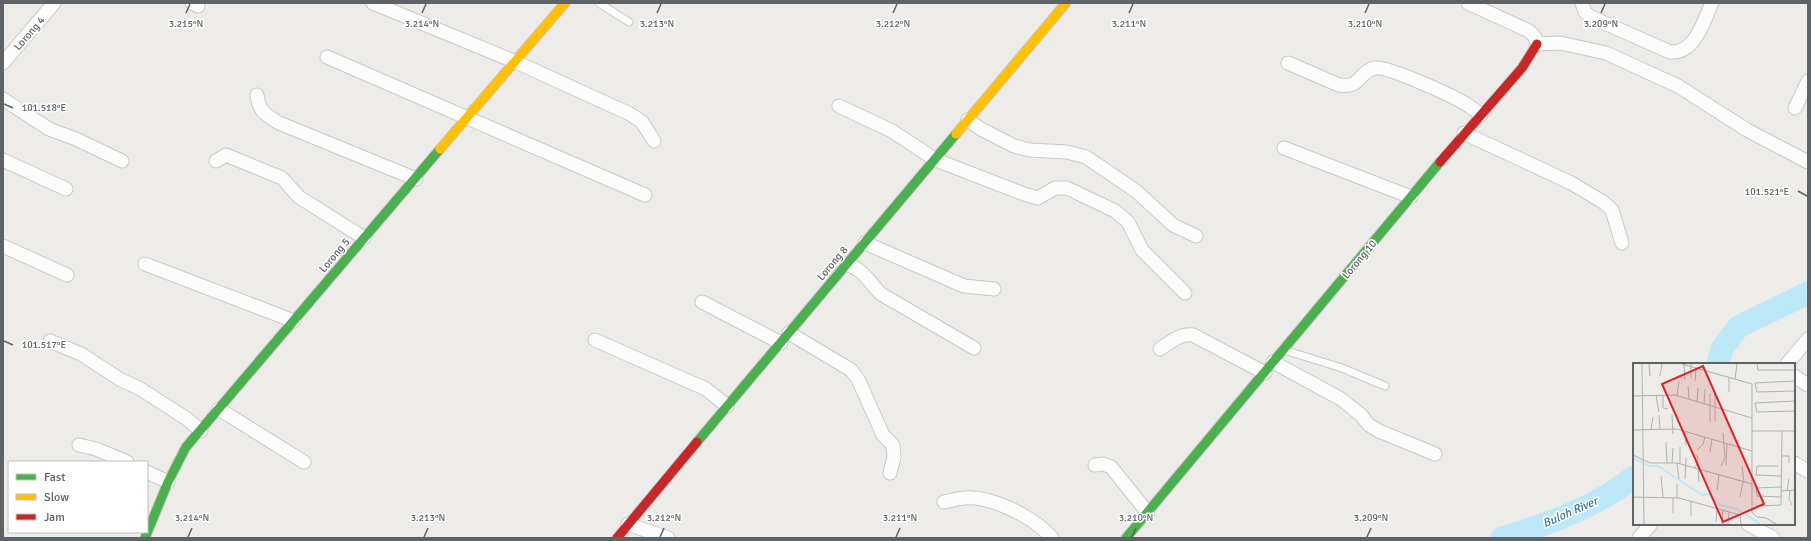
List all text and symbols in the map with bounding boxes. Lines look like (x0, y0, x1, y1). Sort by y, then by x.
street label: Lorong 4 (11, 14, 48, 53)
text: 3.215°N (169, 18, 203, 30)
text: 3.214°N (405, 18, 439, 30)
text: 3.213°N (640, 18, 674, 30)
text: 3.212°N (876, 18, 910, 30)
text: 3.211°N (1112, 18, 1146, 30)
text: 3.210°N (1348, 18, 1382, 30)
text: 3.209°N (1584, 18, 1618, 30)
text: 101.518°E (22, 102, 67, 114)
text: 101.521°E (1745, 186, 1790, 198)
street label: Lorong 5 (316, 235, 353, 275)
street label: Lorong 10 (1339, 237, 1379, 281)
street label: Lorong 8 (814, 243, 851, 283)
text: 101.517°E (22, 339, 67, 351)
inset map (1633, 363, 1795, 525)
legend (8, 461, 148, 533)
text: Fast (44, 470, 65, 485)
text: Slow (44, 490, 69, 505)
water label: Buloh River (1540, 493, 1602, 531)
text: Jam (44, 510, 65, 525)
text: 3.214°N (175, 512, 209, 524)
text: 3.213°N (411, 512, 445, 524)
text: 3.212°N (647, 512, 681, 524)
text: 3.211°N (883, 512, 917, 524)
text: 3.210°N (1119, 512, 1153, 524)
text: 3.209°N (1354, 512, 1388, 524)

